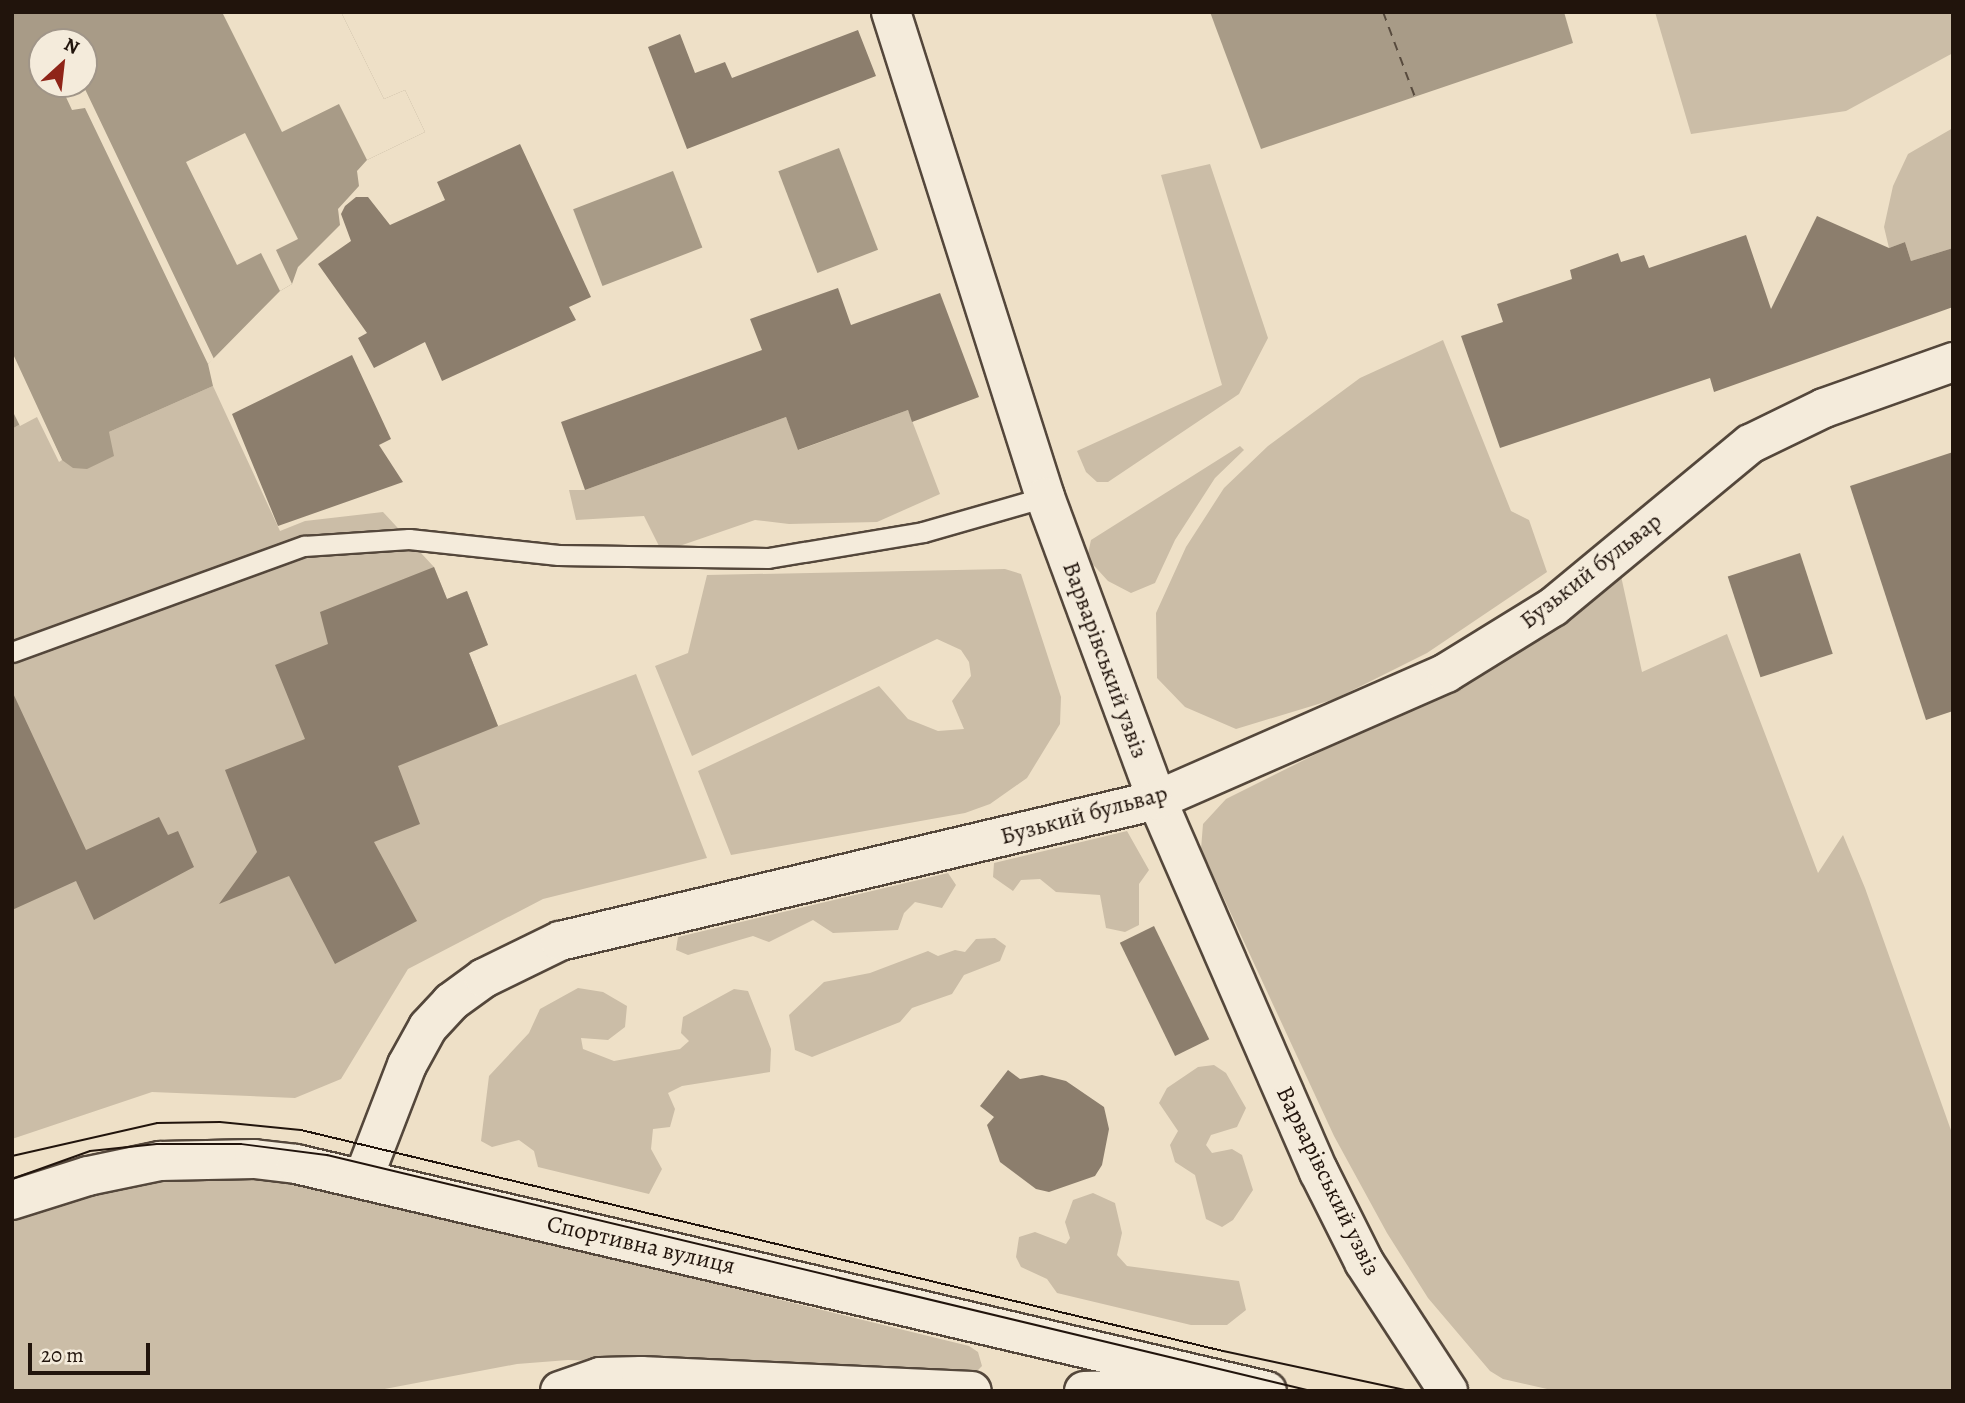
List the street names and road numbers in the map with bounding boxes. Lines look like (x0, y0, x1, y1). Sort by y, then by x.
street label: Бузький бульвар (1514, 507, 1668, 635)
street label: Варварівський узвіз (1056, 558, 1154, 762)
street label: Бузький бульвар (997, 779, 1171, 851)
street label: Варварівський узвіз (1270, 1082, 1386, 1280)
street label: Спортивна вулиця (544, 1209, 738, 1281)

